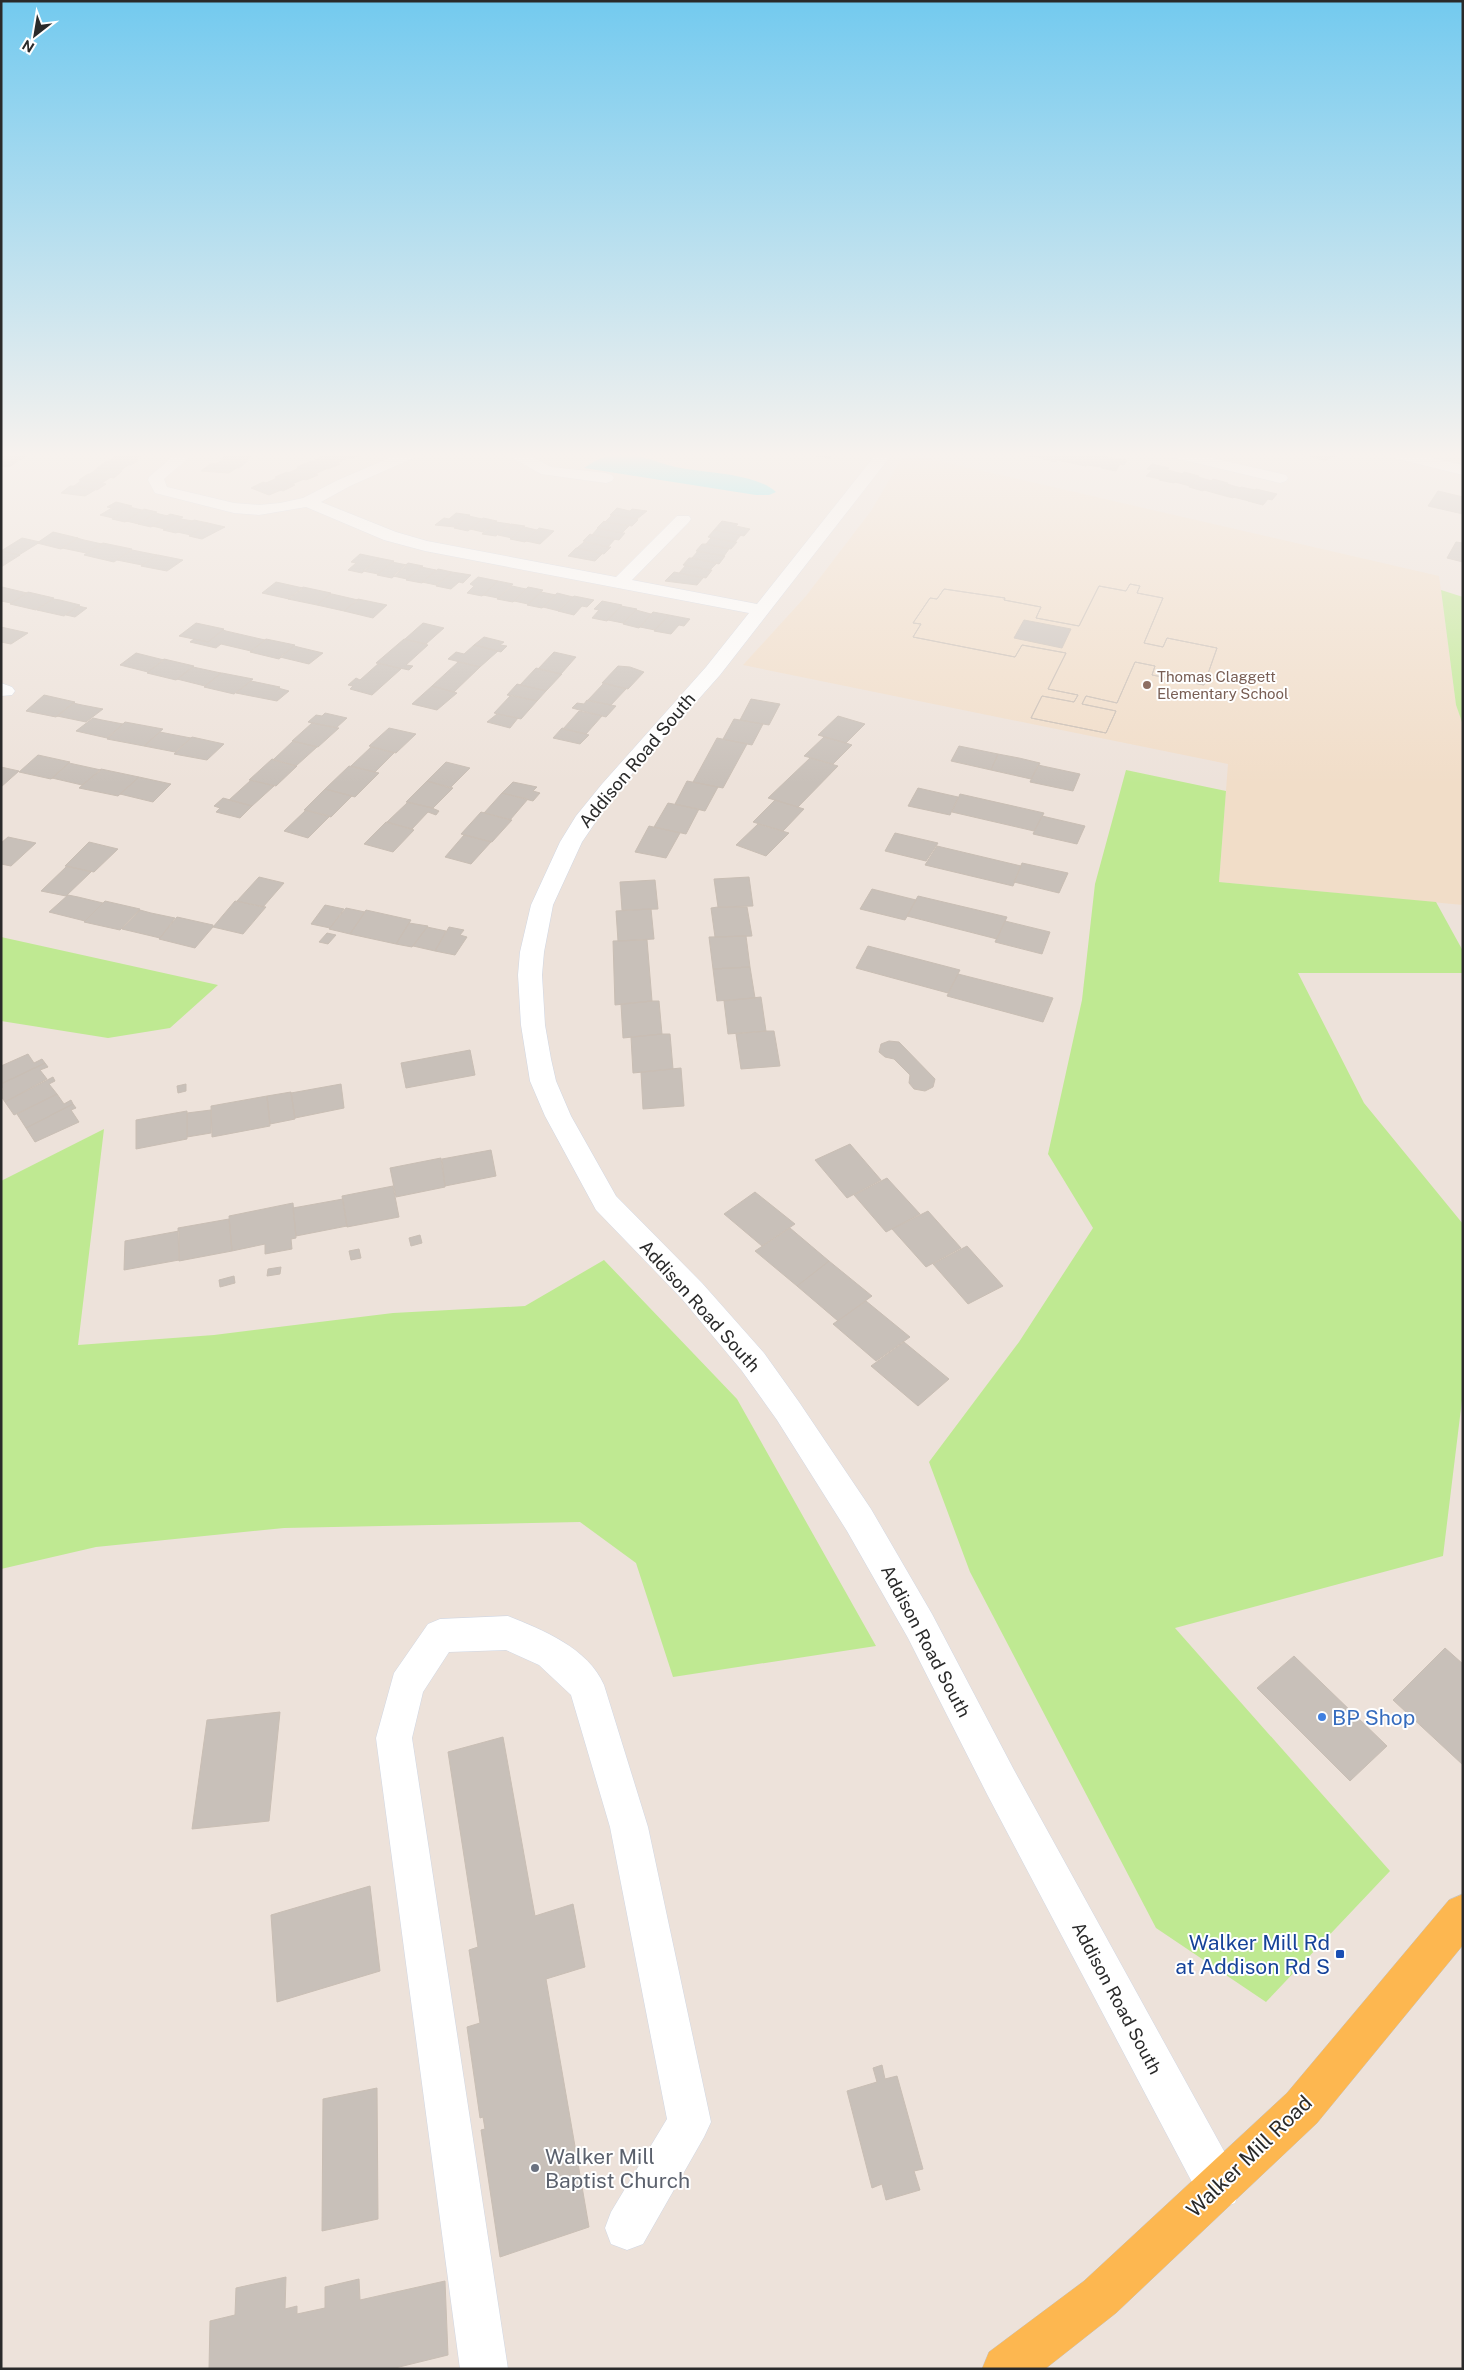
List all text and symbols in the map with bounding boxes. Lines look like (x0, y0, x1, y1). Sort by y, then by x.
north arrow (10, 10, 60, 60)
text: N (19, 36, 37, 56)
place label: Thomas Claggett Elementary School (1157, 668, 1289, 702)
marker: Thomas Claggett Elementary School (1141, 679, 1153, 691)
street label: Addison Road South (574, 688, 700, 832)
street label: Addison Road South (635, 1236, 765, 1376)
street label: Addison Road South (877, 1561, 975, 1721)
place label: BP Shop (1332, 1705, 1415, 1730)
marker: BP Shop (1316, 1711, 1328, 1723)
street label: Addison Road South (1068, 1918, 1166, 2078)
place label: Walker Mill Rd at Addison Rd S (1175, 1930, 1330, 1979)
marker: Walker Mill Rd at Addison Rd S (1334, 1948, 1346, 1960)
street label: Walker Mill Road (1181, 2090, 1317, 2222)
place label: Walker Mill Baptist Church (545, 2144, 690, 2193)
marker: Walker Mill Baptist Church (529, 2162, 541, 2174)

